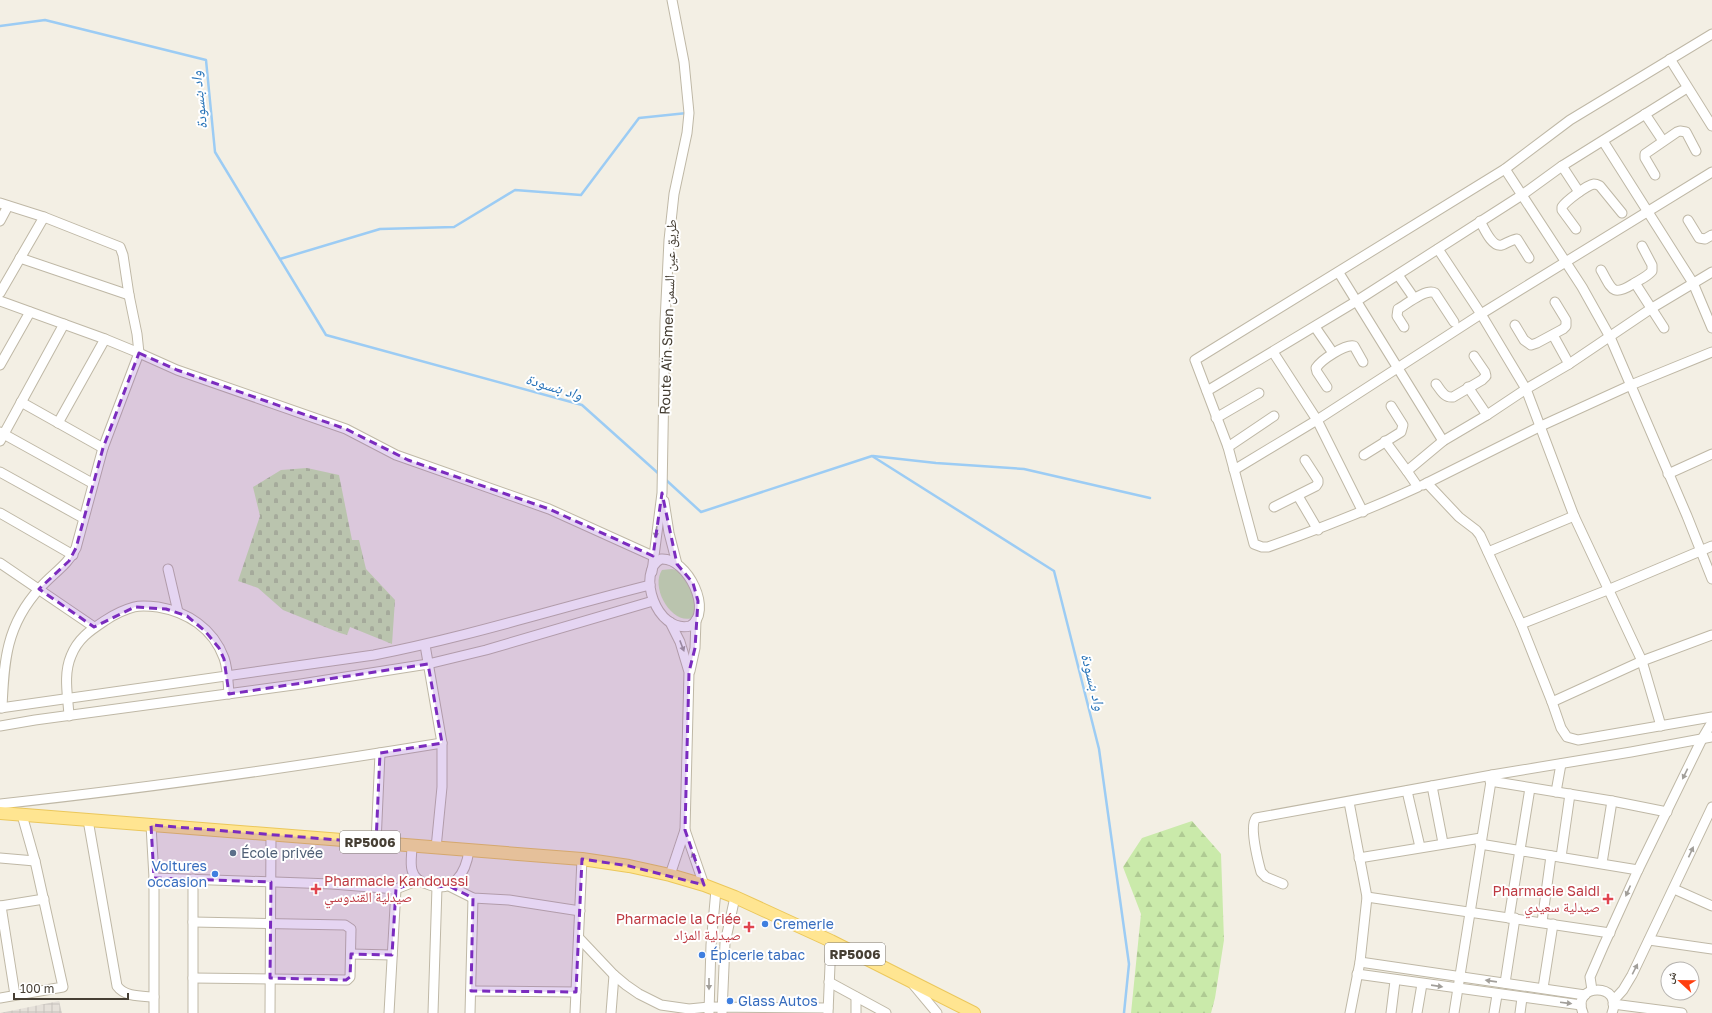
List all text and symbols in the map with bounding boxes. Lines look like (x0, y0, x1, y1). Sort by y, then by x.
water label: واد بنسودة (186, 70, 211, 130)
street label: Route Aïn Smen طريق عين السمن (656, 219, 681, 415)
water label: واد بنسودة (523, 369, 585, 404)
one-way arrow (653, 526, 659, 538)
one-way arrow (679, 641, 685, 653)
water label: واد بنسودة (1077, 651, 1110, 712)
one-way arrow (1682, 768, 1688, 780)
road number: RP5006 (340, 831, 400, 853)
place label: École privée (241, 844, 323, 861)
one-way arrow (1688, 846, 1694, 858)
marker: École privée (228, 848, 238, 858)
one-way arrow (691, 851, 697, 863)
place label: Voitures occasion (147, 857, 207, 890)
marker: Voitures occasion (210, 869, 220, 879)
place label: Pharmacie Kandoussi صيدلية القندوسي (324, 872, 469, 909)
place label: Pharmacie Saidi صيدلية سعيدي (1493, 882, 1600, 919)
marker: Pharmacie Kandoussi صيدلية القندوسي (311, 884, 321, 894)
one-way arrow (1625, 886, 1631, 897)
marker: Pharmacie Saidi صيدلية سعيدي (1603, 894, 1613, 904)
place label: Pharmacie la Criée صيدلية المزاد (616, 910, 741, 944)
place label: Cremerie (773, 915, 834, 932)
marker: Cremerie (760, 919, 770, 929)
marker: Pharmacie la Criée صيدلية المزاد (744, 922, 754, 932)
road number: RP5006 (825, 943, 885, 965)
place label: Épicerie tabac (710, 946, 806, 963)
marker: Épicerie tabac (697, 950, 707, 960)
north arrow (1660, 961, 1700, 1001)
one-way arrow (1632, 963, 1638, 975)
text: ش (1662, 969, 1680, 986)
scale bar (14, 975, 128, 1001)
one-way arrow (706, 978, 712, 991)
one-way arrow (1485, 978, 1497, 984)
text: 100 m (20, 981, 54, 996)
one-way arrow (1431, 983, 1443, 989)
place label: Glass Autos (738, 992, 818, 1009)
marker: Glass Autos (725, 996, 735, 1006)
one-way arrow (1560, 1000, 1572, 1007)

